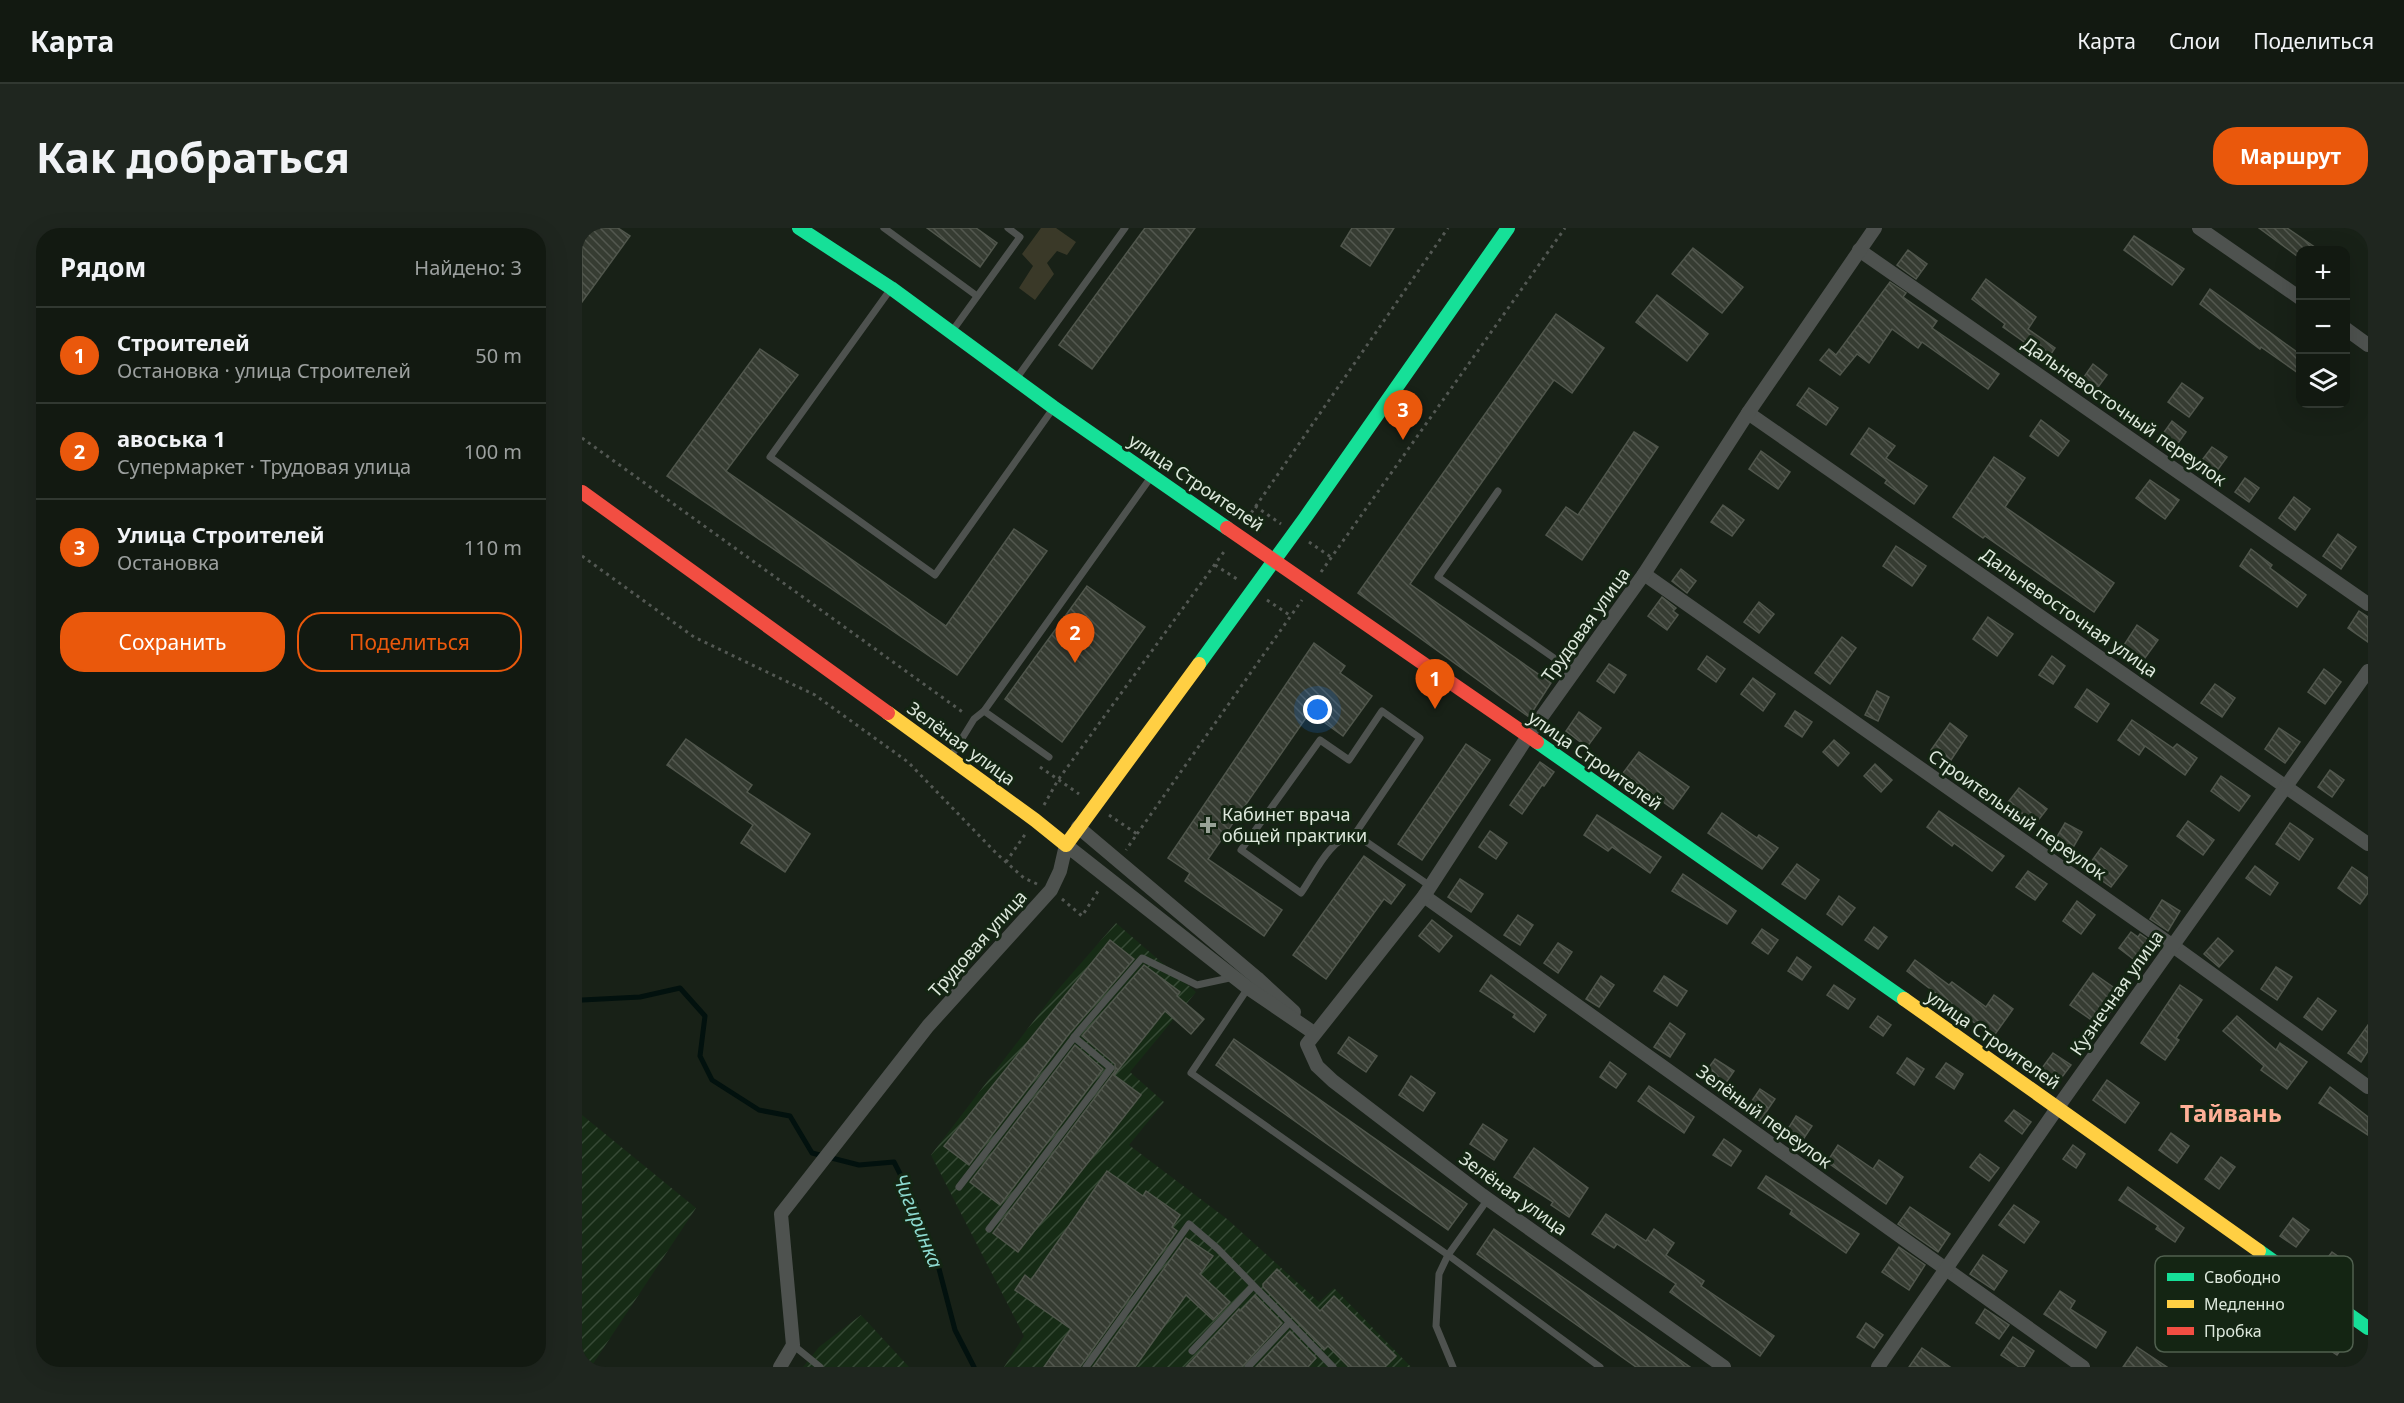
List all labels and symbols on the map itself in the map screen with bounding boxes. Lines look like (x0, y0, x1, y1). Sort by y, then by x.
street label: Дальневосточный переулок (2018, 331, 2232, 491)
pin: 3 (1384, 390, 1422, 440)
street label: улица Строителей (1124, 428, 1269, 536)
street label: Дальневосточная улица (1976, 542, 2163, 682)
street label: Трудовая улица (1536, 562, 1635, 686)
pin: 2 (1056, 614, 1094, 663)
pin: 1 (1416, 660, 1454, 709)
your location (1303, 695, 1332, 724)
street label: Зелёная улица (903, 696, 1020, 791)
street label: улица Строителей (1524, 705, 1667, 815)
street label: Строительный переулок (1924, 744, 2112, 885)
place label: Кабинет врача общей практики (1222, 802, 1367, 847)
marker: Кабинет врача общей практики (1199, 816, 1217, 834)
street label: Трудовая улица (923, 885, 1032, 1002)
street label: Кузнечная улица (2064, 925, 2168, 1060)
street label: улица Строителей (1922, 984, 2065, 1094)
street label: Зелёный переулок (1692, 1059, 1837, 1174)
district label: Тайвань (2180, 1096, 2282, 1129)
street label: Зелёная улица (1455, 1146, 1572, 1241)
water label: Чигиринка (887, 1170, 950, 1272)
legend (2155, 1256, 2353, 1352)
text: Свободно (2204, 1266, 2281, 1288)
text: Медленно (2204, 1293, 2285, 1315)
text: Пробка (2204, 1320, 2262, 1342)

